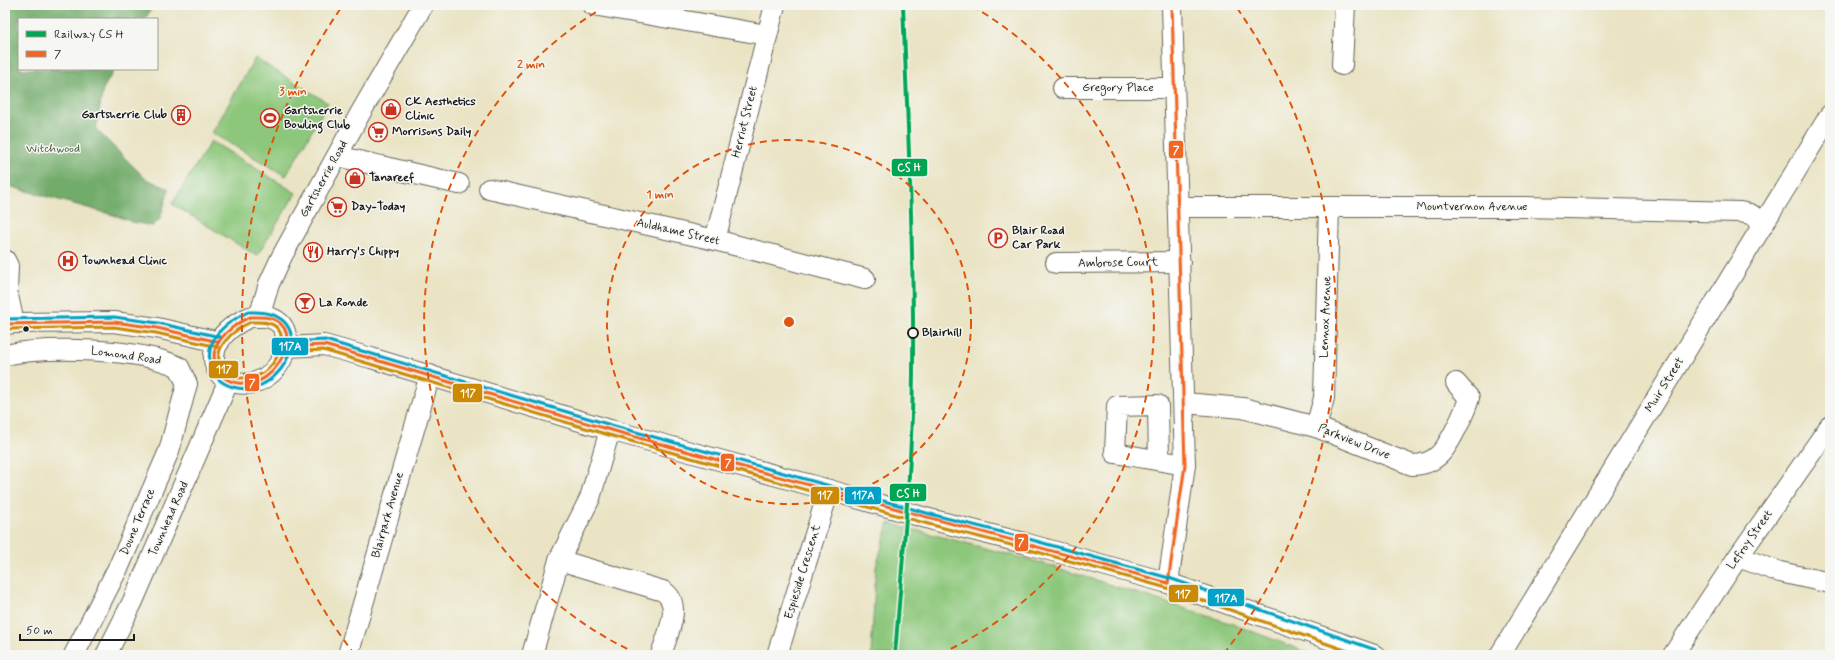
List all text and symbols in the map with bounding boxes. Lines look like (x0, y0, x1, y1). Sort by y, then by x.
legend (18, 18, 158, 70)
text: Railway CS H (54, 27, 123, 43)
text: 7 (54, 47, 61, 63)
text: 2 min (517, 57, 545, 73)
street label: Gregory Place (1082, 80, 1154, 96)
text: 3 min (279, 84, 307, 100)
street label: Herriot Street (728, 84, 762, 159)
place label: CK Aesthetics Clinic (405, 94, 476, 124)
shop icon: CK Aesthetics Clinic (380, 98, 402, 120)
place label: Gartsherrie Bowling Club (284, 103, 350, 134)
building icon: Gartsherrie Club (170, 104, 192, 126)
place label: Gartsherrie Club (82, 107, 168, 123)
sports icon: Gartsherrie Bowling Club (259, 107, 281, 129)
supermarket icon: Morrisons Daily (367, 121, 389, 143)
place label: Morrisons Daily (392, 124, 472, 140)
street label: Gartsherrie Road (296, 138, 352, 220)
line badge: 7 (1168, 140, 1184, 159)
park label: Witchwood (26, 141, 80, 157)
text: 7 (1173, 144, 1180, 158)
line badge: CS H (891, 158, 928, 177)
text: CS H (897, 161, 922, 175)
shop icon: Tanareef (344, 167, 366, 189)
place label: Tanareef (369, 170, 415, 186)
text: 1 min (646, 187, 674, 203)
supermarket icon: Day-Today (326, 196, 348, 218)
place label: Day-Today (351, 199, 406, 215)
street label: Mountvernon Avenue (1417, 199, 1527, 215)
street label: Auldhame Street (635, 215, 722, 249)
place label: Blair Road Car Park (1012, 223, 1064, 253)
parking icon: Blair Road Car Park (987, 227, 1009, 249)
restaurant icon: Harry's Chippy (302, 241, 324, 263)
place label: Harry's Chippy (327, 244, 400, 260)
hospital icon: Townhead Clinic (57, 250, 79, 272)
place label: Townhead Clinic (82, 253, 167, 269)
street label: Ambrose Court (1078, 254, 1158, 272)
street label: Lennox Avenue (1317, 275, 1335, 358)
bar icon: La Ronde (294, 292, 316, 314)
place label: La Ronde (319, 295, 368, 311)
centre of rings (782, 315, 796, 329)
unlabelled marker (21, 324, 31, 334)
place label: Blairhill (922, 325, 962, 341)
marker: Blairhill (907, 327, 919, 339)
line badge: 117A (271, 337, 309, 356)
text: 117A (279, 340, 301, 354)
street label: Lomond Road (90, 343, 162, 369)
street label: Muir Street (1642, 354, 1689, 416)
line badge: 117 (208, 360, 239, 379)
text: 117 (216, 363, 233, 377)
line badge: 7 (244, 373, 260, 392)
text: 7 (249, 377, 256, 391)
line badge: 117 (452, 383, 483, 403)
text: 117 (460, 387, 477, 401)
street label: Parkview Drive (1316, 420, 1392, 464)
line badge: 7 (720, 453, 735, 472)
text: 7 (725, 457, 732, 471)
street label: Blairpark Avenue (368, 470, 408, 560)
street label: Townhead Road (145, 479, 193, 559)
line badge: CS H (889, 483, 927, 502)
street label: Doune Terrace (117, 486, 159, 558)
line badge: 117 (810, 486, 840, 505)
line badge: 117A (844, 486, 882, 505)
text: CS H (896, 487, 921, 501)
text: 117 (817, 489, 834, 503)
text: 117A (852, 489, 874, 503)
street label: Lefroy Street (1724, 507, 1777, 573)
street label: Espieside Crescent (781, 523, 825, 621)
line badge: 7 (1014, 533, 1029, 552)
text: 7 (1018, 536, 1025, 550)
line badge: 117 (1168, 584, 1199, 603)
text: 117 (1175, 588, 1192, 602)
line badge: 117A (1207, 588, 1245, 607)
text: 117A (1215, 592, 1237, 606)
scale bar (20, 616, 134, 642)
text: 50 m (26, 623, 53, 639)

